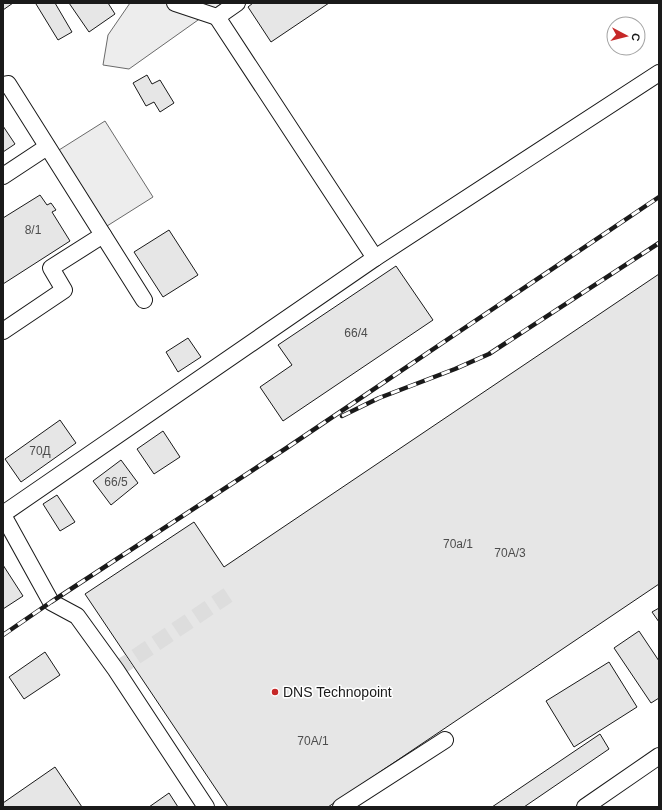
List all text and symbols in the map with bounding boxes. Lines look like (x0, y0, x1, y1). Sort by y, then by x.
north arrow (606, 16, 646, 56)
text: С (629, 33, 642, 42)
house number: 8/1 (25, 223, 42, 237)
house number: 66/4 (344, 326, 368, 340)
house number: 70Д (29, 444, 51, 458)
house number: 66/5 (104, 475, 128, 489)
house number: 70а/1 (443, 537, 473, 551)
house number: 70А/3 (494, 546, 526, 560)
place label: DNS Technopoint (283, 684, 392, 700)
marker: DNS Technopoint (270, 687, 280, 697)
house number: 70А/1 (297, 734, 329, 748)

